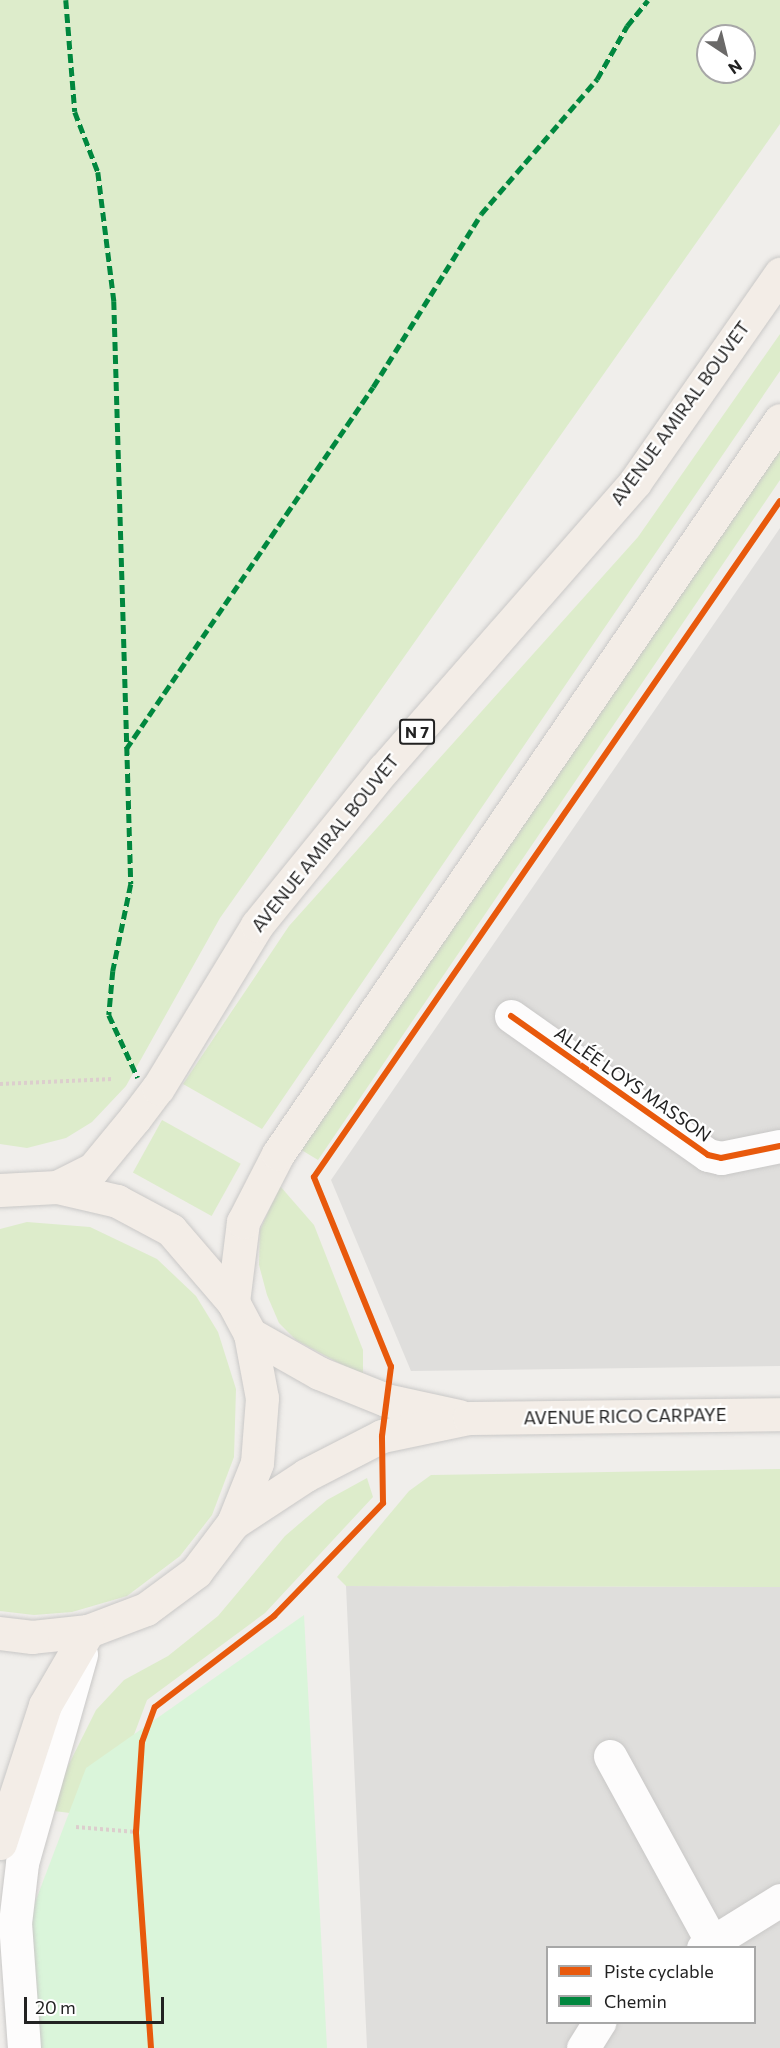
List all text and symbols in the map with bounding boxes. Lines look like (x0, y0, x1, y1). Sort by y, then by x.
north arrow (696, 24, 756, 84)
text: N (725, 56, 746, 79)
street label: AVENUE AMIRAL BOUVET (606, 317, 754, 509)
road number: N 7 (399, 719, 435, 745)
street label: AVENUE AMIRAL BOUVET (247, 750, 403, 936)
street label: ALLÉE LOYS MASSON (551, 1022, 715, 1146)
street label: AVENUE RICO CARPAYE (523, 1403, 727, 1429)
legend (546, 1946, 756, 2024)
text: Piste cyclable (604, 1960, 714, 1982)
scale bar (27, 1985, 166, 2023)
text: Chemin (604, 1990, 667, 2012)
text: 20 m (35, 1996, 76, 2018)

